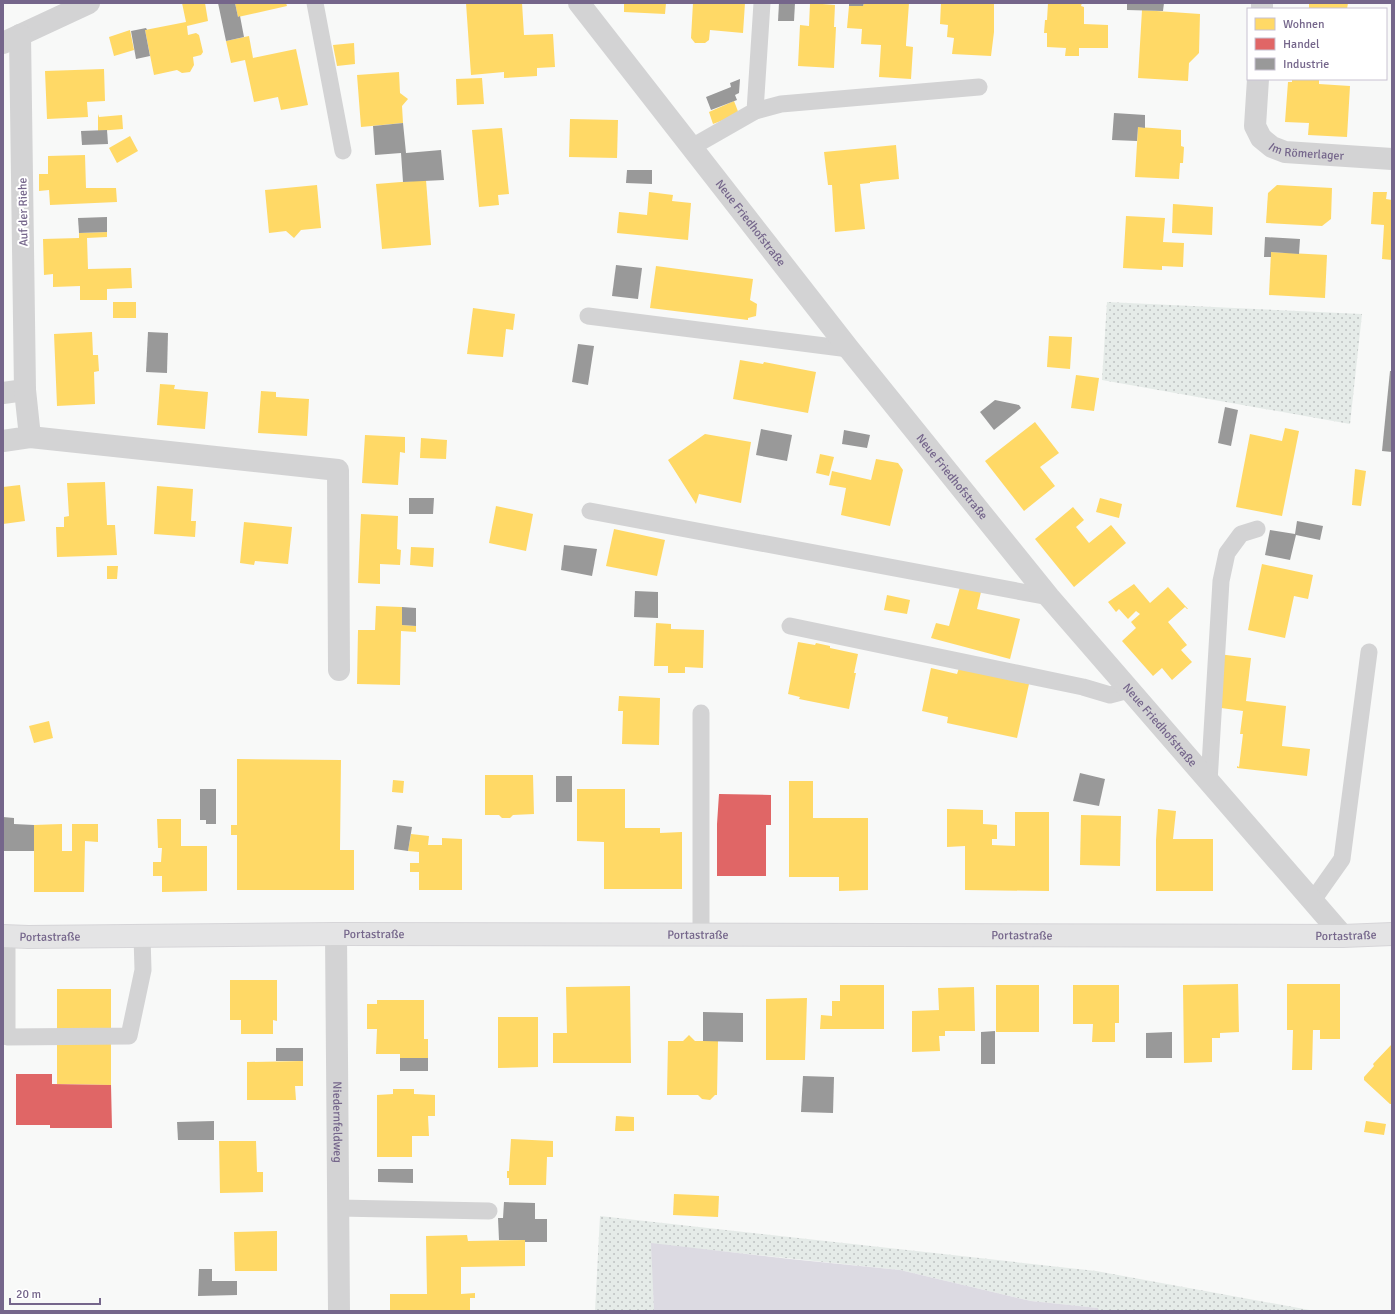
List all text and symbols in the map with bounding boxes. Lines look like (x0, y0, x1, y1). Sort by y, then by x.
legend (1247, 8, 1387, 80)
text: Wohnen (1283, 17, 1325, 32)
text: Handel (1283, 37, 1320, 52)
text: Industrie (1283, 57, 1329, 72)
street label: Im Römerlager (1265, 140, 1345, 164)
street label: Auf der Riehe (15, 177, 32, 247)
street label: Neue Friedhofstraße (712, 177, 789, 270)
street label: Neue Friedhofstraße (913, 431, 991, 523)
street label: Neue Friedhofstraße (1119, 680, 1200, 770)
street label: Portastraße (343, 927, 405, 942)
street label: Portastraße (667, 928, 729, 943)
street label: Portastraße (991, 928, 1053, 943)
street label: Portastraße (1315, 928, 1377, 944)
street label: Portastraße (19, 929, 81, 945)
street label: Niedernfeldweg (329, 1081, 345, 1163)
scale bar (10, 1280, 100, 1306)
text: 20 m (16, 1287, 41, 1302)

